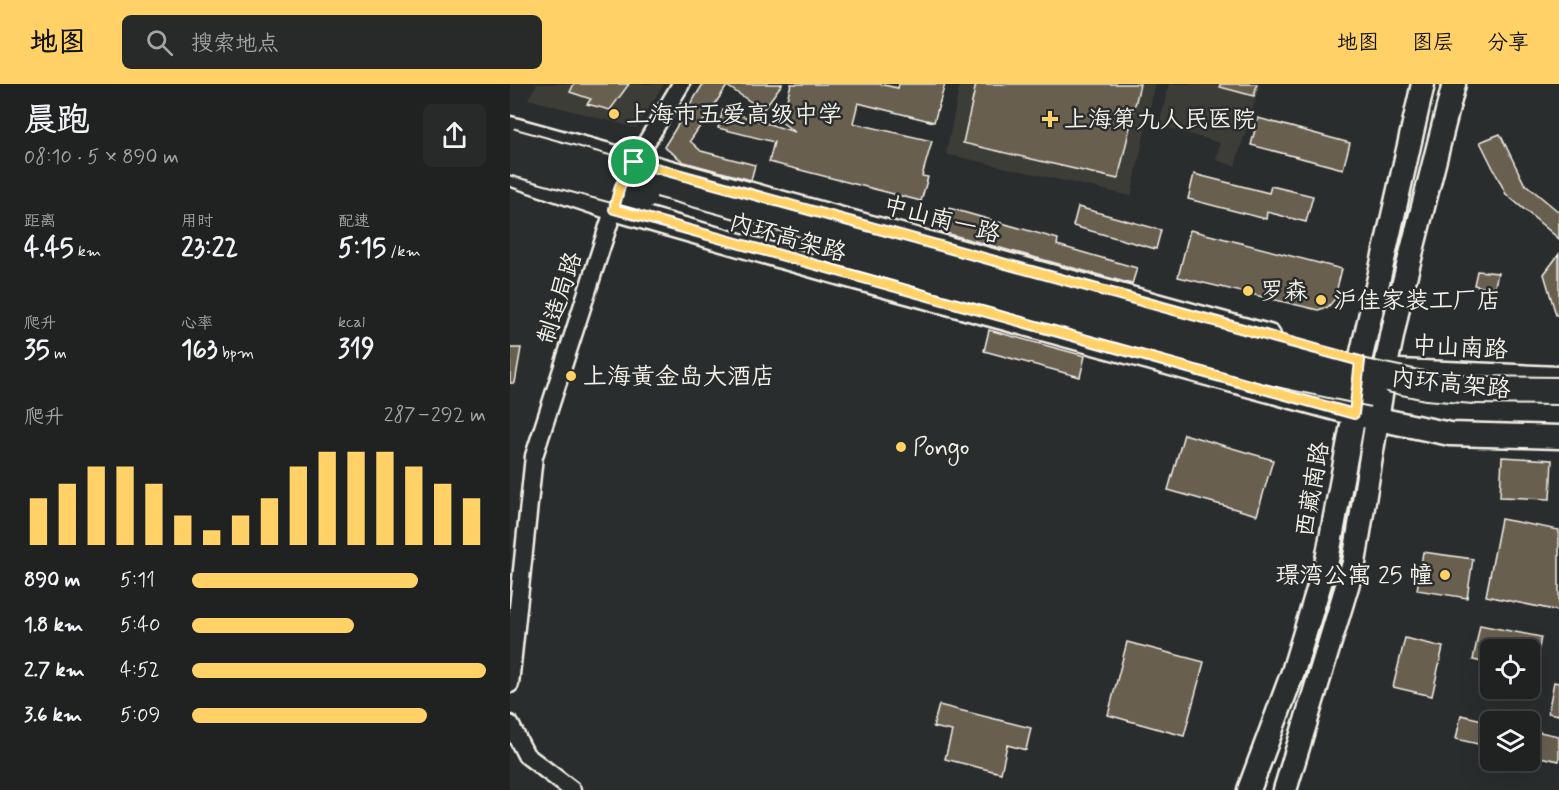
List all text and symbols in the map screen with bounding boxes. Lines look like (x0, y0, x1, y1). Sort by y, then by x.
search box (122, 15, 542, 69)
text: 地图 (30, 25, 86, 62)
icon: search (143, 26, 176, 59)
text: 地图 (1337, 29, 1379, 57)
text: 图层 (1412, 29, 1454, 57)
text: 分享 (1487, 29, 1529, 57)
text: 搜索地点 (191, 30, 279, 58)
text: 晨跑 (24, 99, 90, 143)
place label: 上海市五爱高级中学 (626, 100, 842, 131)
button: share (423, 104, 486, 167)
place label: 上海第九人民医院 (1064, 105, 1256, 136)
marker: 上海市五爱高级中学 (607, 107, 621, 121)
marker: 上海第九人民医院 (1041, 110, 1059, 128)
pin (608, 136, 659, 187)
text: 08:10 · 5 × 890 m (24, 144, 179, 171)
icon: arrive (617, 145, 650, 178)
street label: 中山南一路 (880, 190, 1004, 251)
street label: 内环高架路 (726, 207, 850, 270)
text: 距离 (24, 211, 56, 232)
text: 用时 (181, 211, 213, 232)
text: 配速 (338, 211, 370, 232)
text: 4.45 (24, 232, 74, 266)
text: 23:22 (181, 232, 238, 266)
text: 5:15 (338, 232, 386, 266)
text: km (74, 241, 101, 262)
text: /km (386, 241, 421, 262)
street label: 制造局路 (531, 248, 590, 349)
place label: 罗森 (1260, 277, 1308, 308)
marker: 罗森 (1241, 284, 1255, 298)
place label: 沪佳家装工厂店 (1333, 286, 1501, 317)
marker: 沪佳家装工厂店 (1314, 293, 1328, 307)
text: kcal (338, 312, 365, 333)
text: 爬升 (24, 313, 56, 334)
text: 心率 (181, 313, 213, 334)
street label: 中山南路 (1411, 331, 1509, 366)
text: 319 (338, 333, 375, 367)
text: 35 (24, 334, 50, 368)
text: 163 (181, 334, 218, 368)
text: m (50, 343, 67, 364)
text: bpm (218, 343, 254, 364)
place label: 上海黄金岛大酒店 (583, 362, 775, 393)
street label: 内环高架路 (1390, 363, 1512, 406)
marker: 上海黄金岛大酒店 (564, 369, 578, 383)
text: 287–292 m (384, 402, 486, 429)
text: 爬升 (24, 404, 64, 431)
place label: Pongo (913, 433, 970, 466)
street label: 西藏南路 (1290, 439, 1337, 539)
marker: Pongo (894, 440, 908, 454)
place label: 璟湾公寓 25 幢 (1275, 561, 1433, 592)
text: 890 m (24, 567, 81, 594)
text: 5:11 (120, 567, 155, 594)
marker: 璟湾公寓 25 幢 (1438, 568, 1452, 582)
text: 1.8 km (24, 612, 83, 639)
text: 5:40 (120, 612, 160, 639)
map controls (1480, 639, 1540, 771)
button: locate (1480, 639, 1540, 699)
text: 2.7 km (24, 657, 85, 684)
text: 4:52 (120, 657, 160, 684)
text: 3.6 km (24, 702, 82, 729)
text: 5:09 (120, 702, 160, 729)
button: layers (1480, 711, 1540, 771)

